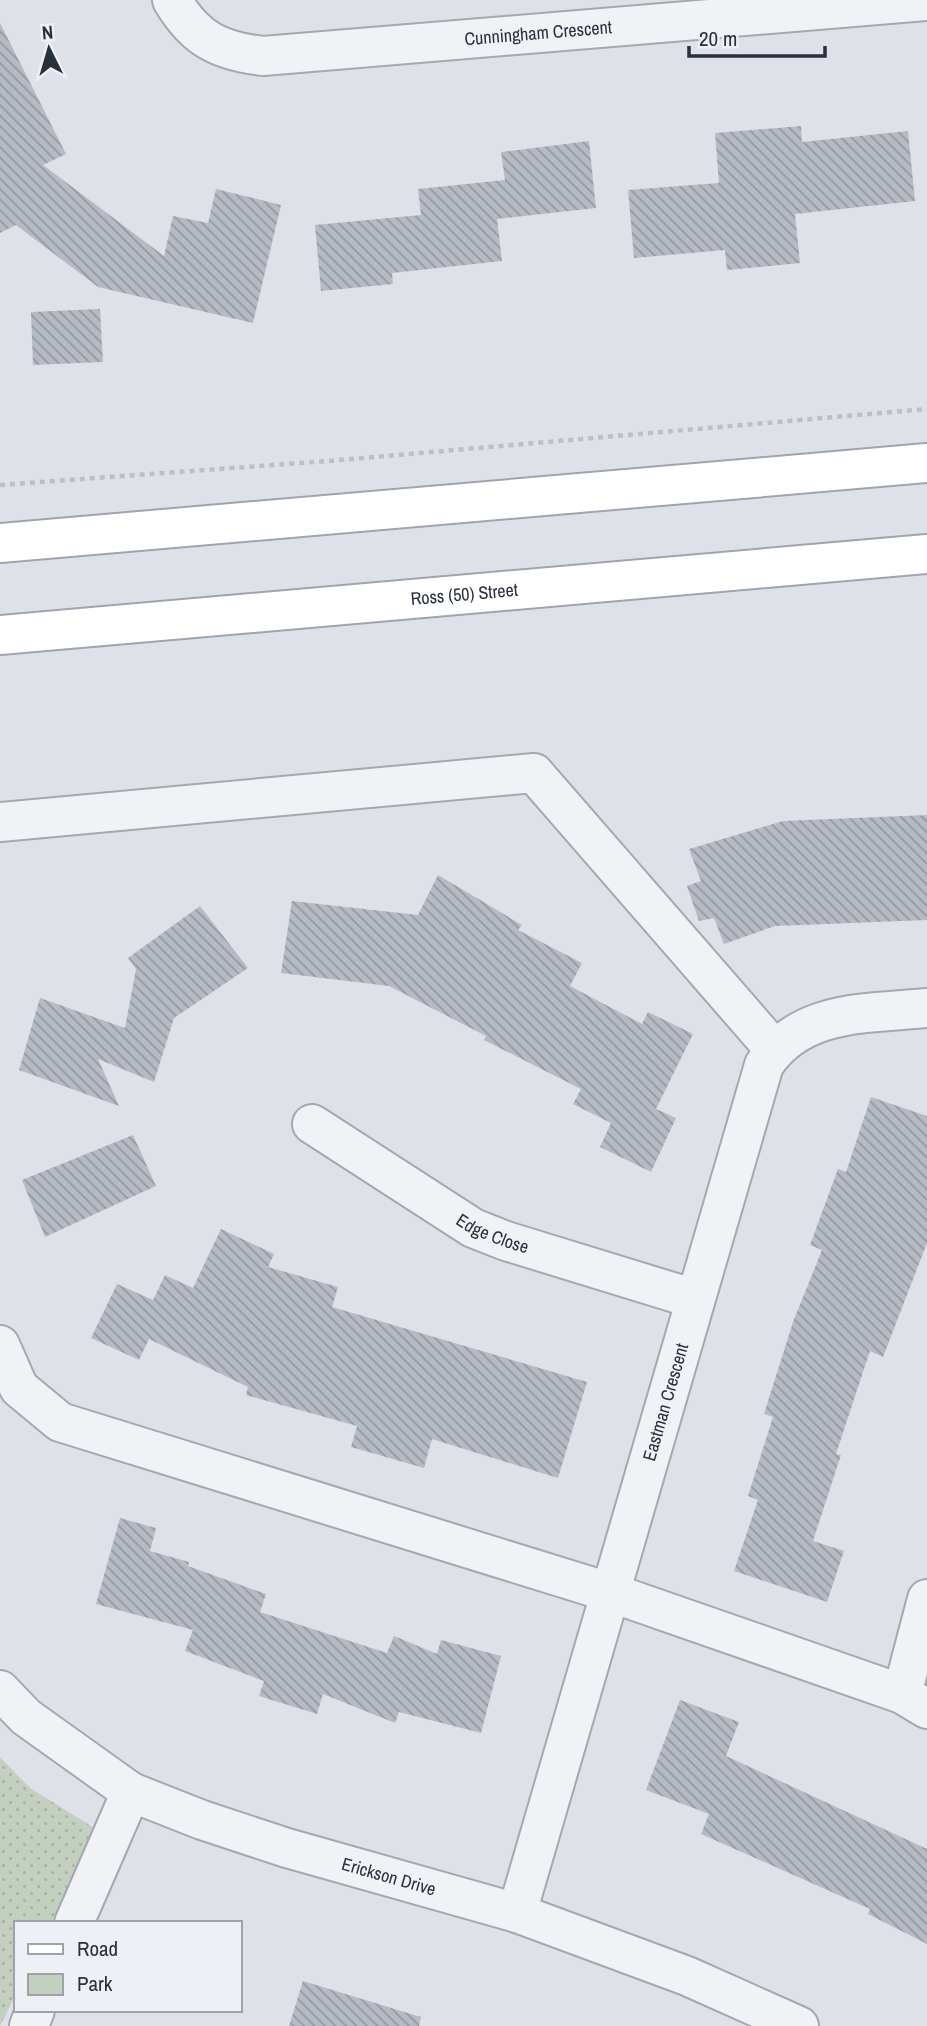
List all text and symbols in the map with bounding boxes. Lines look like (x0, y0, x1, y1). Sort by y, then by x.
north arrow (14, 14, 84, 84)
street label: Cunningham Crescent (463, 14, 613, 51)
scale bar (689, 14, 825, 58)
text: N (41, 19, 54, 46)
text: 20 m (699, 24, 737, 53)
street label: Ross (50) Street (410, 577, 519, 611)
street label: Edge Close (451, 1207, 532, 1259)
street label: Eastman Crescent (636, 1340, 694, 1464)
street label: Erickson Drive (339, 1851, 439, 1901)
legend (14, 1921, 242, 2012)
text: Road (77, 1934, 118, 1963)
text: Park (77, 1969, 113, 1998)

